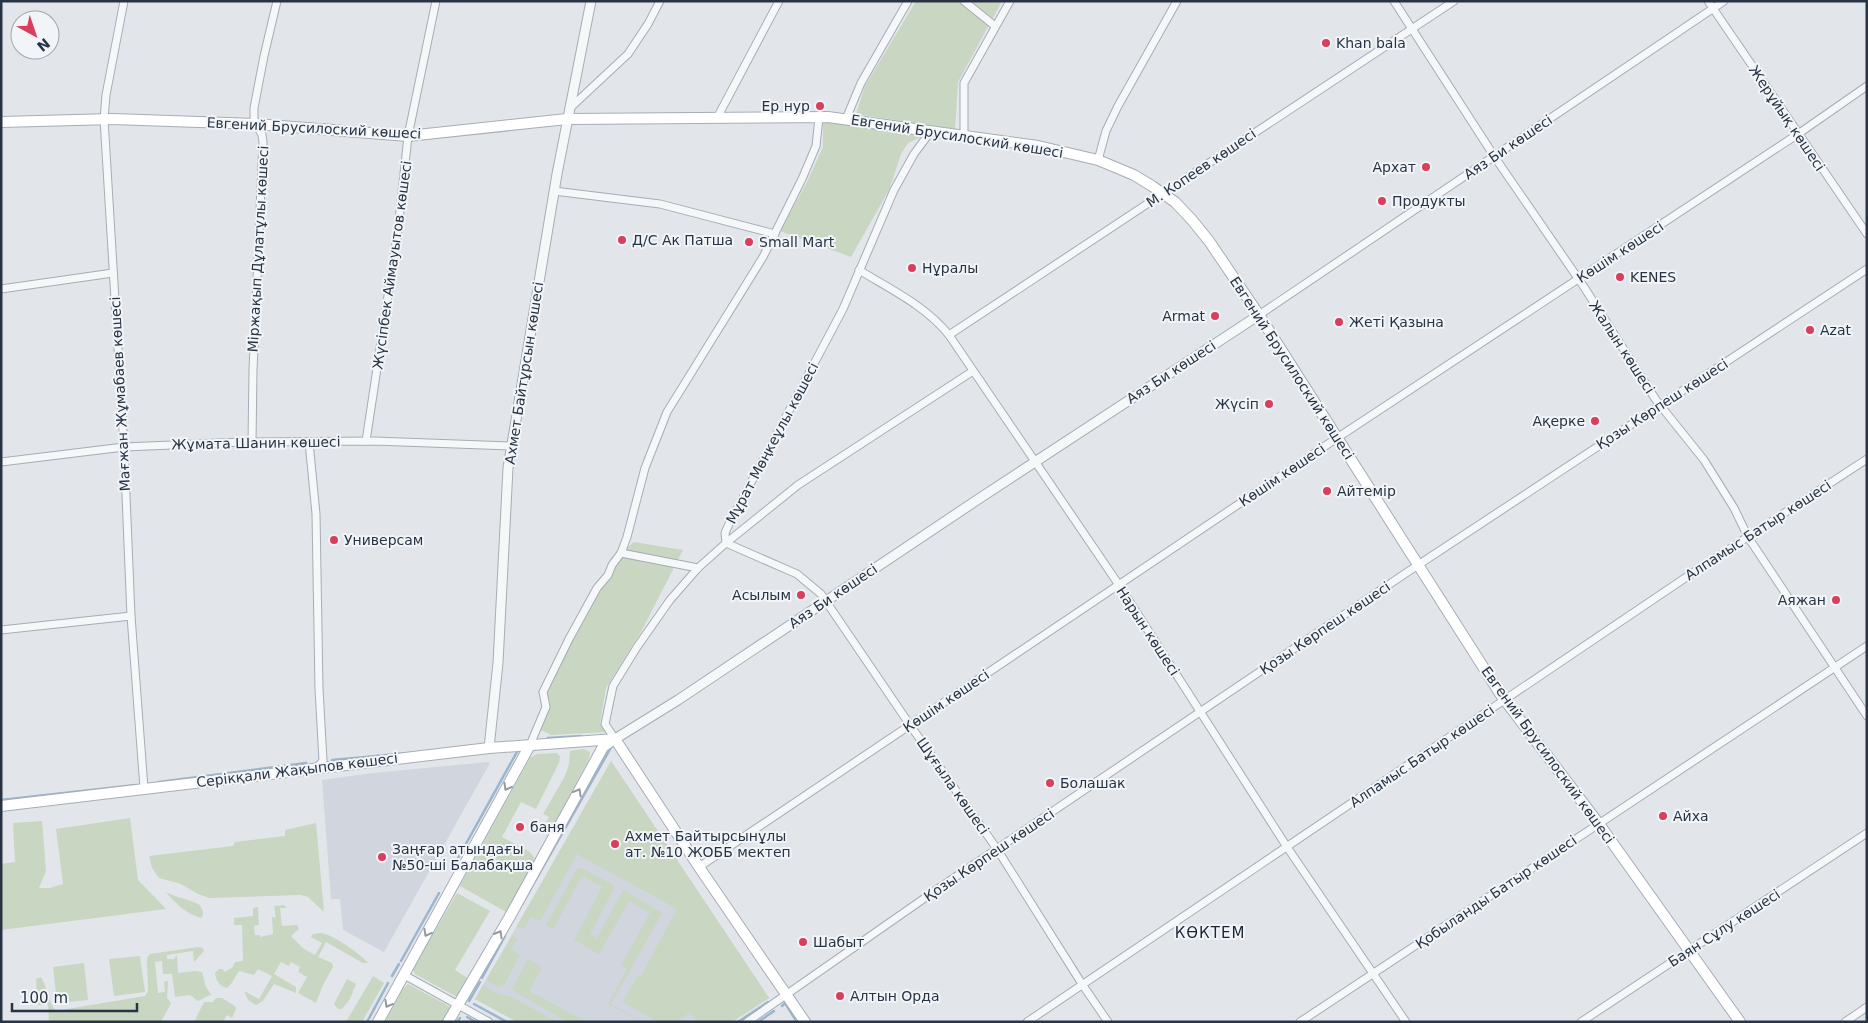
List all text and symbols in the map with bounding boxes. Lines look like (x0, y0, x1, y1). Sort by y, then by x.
north arrow (10, 10, 60, 60)
text: N (34, 35, 53, 55)
place label: Khan bala (1336, 35, 1406, 51)
marker: Khan bala (1320, 37, 1332, 49)
street label: Жерұйық көшесі (1746, 62, 1828, 174)
place label: Ер нур (761, 98, 810, 114)
marker: Ер нур (814, 100, 826, 112)
street label: Евгений Брусилоский көшесі (850, 111, 1064, 161)
street label: Аяз Би көшесі (1461, 112, 1555, 182)
street label: Евгений Брусилоский көшесі (206, 114, 422, 142)
street label: М. Копеев көшесі (1143, 125, 1259, 211)
street label: Міржақып Дұлатұлы көшесі (245, 145, 271, 353)
street label: Жүсіпбек Аймауытов көшесі (369, 159, 415, 371)
place label: Архат (1373, 159, 1416, 175)
marker: Архат (1420, 161, 1432, 173)
place label: Продукты (1392, 193, 1466, 209)
marker: Продукты (1376, 195, 1388, 207)
street label: Көшім көшесі (1574, 218, 1666, 286)
place label: Д/С Ак Патша (632, 232, 733, 248)
marker: Д/С Ак Патша (616, 234, 628, 246)
place label: Small Mart (759, 234, 835, 250)
marker: Small Mart (743, 236, 755, 248)
place label: Нұралы (922, 260, 978, 276)
marker: Нұралы (906, 262, 918, 274)
place label: KENES (1630, 269, 1676, 285)
marker: KENES (1614, 271, 1626, 283)
street label: Евгений Брусилоский көшесі (1227, 274, 1357, 462)
street label: Ахмет Байтұрсын көшесі (502, 281, 546, 465)
street label: Мағжан Жұмабаев көшесі (107, 296, 133, 492)
street label: Жалын көшесі (1586, 298, 1658, 396)
place label: Armat (1162, 308, 1206, 324)
marker: Armat (1209, 310, 1221, 322)
place label: Жеті Қазына (1349, 314, 1444, 330)
marker: Жеті Қазына (1333, 316, 1345, 328)
place label: Azat (1820, 322, 1852, 338)
marker: Azat (1804, 324, 1816, 336)
street label: Аяз Би көшесі (1123, 337, 1219, 407)
street label: Қозы Көрпеш көшесі (1593, 355, 1731, 453)
street label: Мұрат Мөңкеұлы көшесі (723, 360, 821, 526)
place label: Жүсіп (1215, 396, 1259, 412)
marker: Жүсіп (1263, 398, 1275, 410)
place label: Ақерке (1532, 413, 1585, 429)
marker: Ақерке (1589, 415, 1601, 427)
street label: Жұмата Шанин көшесі (171, 434, 341, 452)
street label: Көшім көшесі (1236, 440, 1328, 510)
street label: Алпамыс Батыр көшесі (1682, 477, 1834, 583)
place label: Айтемір (1337, 483, 1396, 499)
marker: Айтемір (1321, 485, 1333, 497)
place label: Универсам (344, 532, 423, 548)
marker: Универсам (328, 534, 340, 546)
street label: Аяз Би көшесі (786, 561, 880, 631)
street label: Қозы Көрпеш көшесі (1257, 578, 1393, 678)
street label: Нарын көшесі (1113, 584, 1183, 678)
place label: Асылым (732, 587, 791, 603)
marker: Асылым (795, 589, 807, 601)
place label: Аяжан (1778, 592, 1826, 608)
marker: Аяжан (1830, 594, 1842, 606)
street label: Евгений Брусилоский көшесі (1478, 663, 1618, 847)
street label: Көшім көшесі (900, 666, 992, 736)
street label: Алпамыс Батыр көшесі (1347, 702, 1497, 810)
street label: Шұғыла көшесі (914, 734, 992, 838)
street label: Серікқали Жақыпов көшесі (195, 750, 399, 790)
place label: Болашак (1060, 775, 1126, 791)
marker: Болашак (1044, 777, 1056, 789)
one-way arrow (503, 782, 513, 791)
one-way arrow (571, 789, 581, 798)
street label: Қозы Көрпеш көшесі (921, 805, 1057, 905)
place label: Айха (1673, 808, 1709, 824)
marker: Айха (1657, 810, 1669, 822)
place label: баня (530, 819, 565, 835)
marker: баня (514, 821, 526, 833)
place label: Ахмет Байтырсынұлы ат. №10 ЖОББ мектеп (625, 828, 791, 860)
street label: Қобыланды Батыр көшесі (1412, 832, 1580, 952)
marker: Ахмет Байтырсынұлы ат. №10 ЖОББ мектеп (609, 838, 621, 850)
place label: Заңғар атындағы №50-ші Балабақша (392, 841, 533, 873)
marker: Заңғар атындағы №50-ші Балабақша (376, 851, 388, 863)
street label: Баян Сұлу көшесі (1665, 886, 1783, 970)
district label: КӨКТЕМ (1175, 924, 1245, 942)
one-way arrow (423, 928, 433, 937)
one-way arrow (492, 931, 502, 940)
place label: Шабыт (813, 934, 864, 950)
marker: Шабыт (797, 936, 809, 948)
scale bar (12, 980, 138, 1012)
place label: Алтын Орда (850, 988, 940, 1004)
text: 100 m (20, 989, 68, 1007)
marker: Алтын Орда (834, 990, 846, 1002)
one-way arrow (384, 998, 394, 1007)

